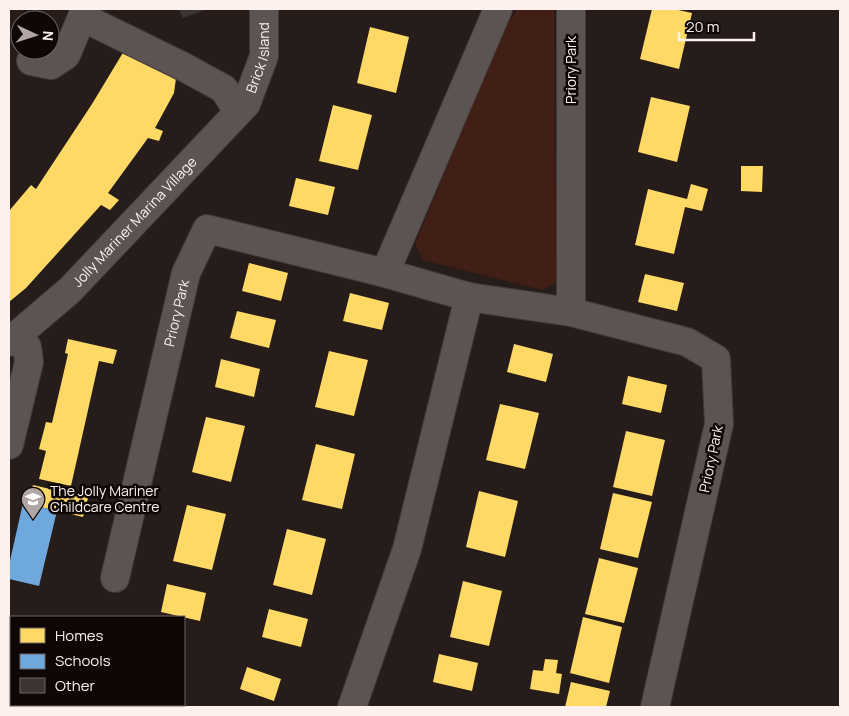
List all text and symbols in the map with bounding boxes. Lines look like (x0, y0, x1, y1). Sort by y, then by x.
north arrow (10, 10, 60, 60)
scale bar (679, 10, 754, 42)
text: 20 m (686, 16, 719, 37)
street label: Brick Island (241, 22, 273, 96)
text: N (39, 30, 58, 42)
street label: Priory Park (561, 35, 580, 104)
street label: Jolly Mariner Marina Village (68, 152, 200, 291)
street label: Priory Park (159, 277, 193, 348)
street label: Priory Park (694, 423, 727, 494)
place label: The Jolly Mariner Childcare Centre (50, 481, 160, 516)
school or university icon: The Jolly Mariner Childcare Centre (20, 486, 46, 520)
legend (10, 616, 185, 706)
text: Homes (55, 625, 104, 646)
text: Schools (55, 650, 111, 671)
text: Other (55, 675, 96, 696)

